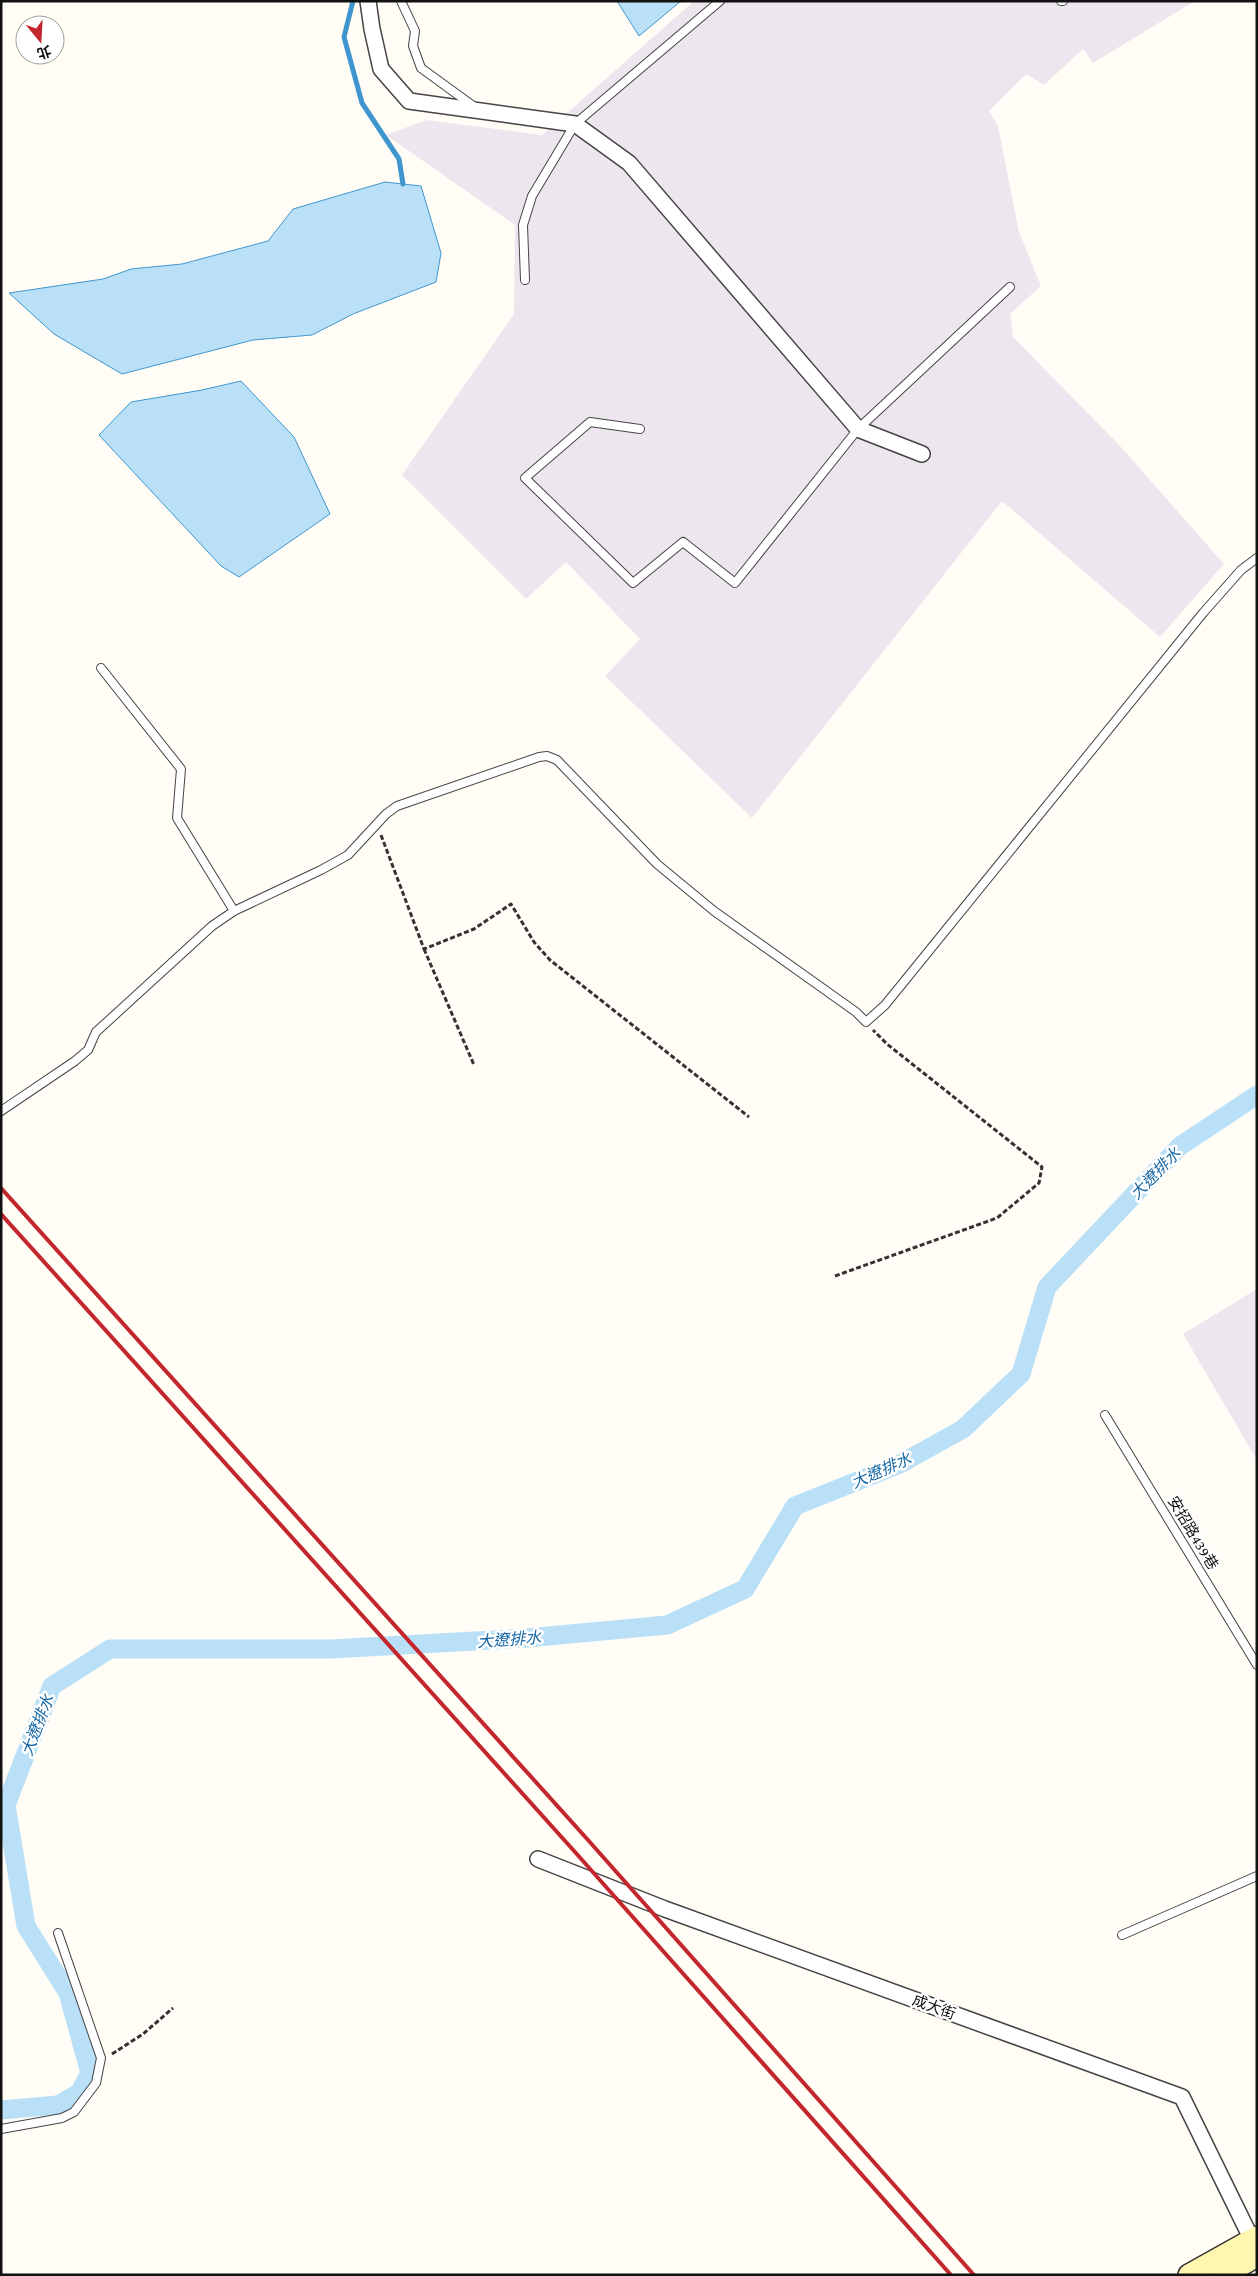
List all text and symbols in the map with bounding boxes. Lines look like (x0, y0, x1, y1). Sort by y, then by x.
north arrow (15, 15, 65, 65)
text: 北 (35, 43, 53, 62)
water label: 大遼排水 (1127, 1144, 1184, 1202)
water label: 大遼排水 (849, 1449, 915, 1491)
street label: 安招路439巷 (1165, 1494, 1221, 1572)
water label: 大遼排水 (477, 1629, 543, 1650)
water label: 大遼排水 (18, 1691, 57, 1758)
street label: 成大街 (910, 1992, 958, 2022)

